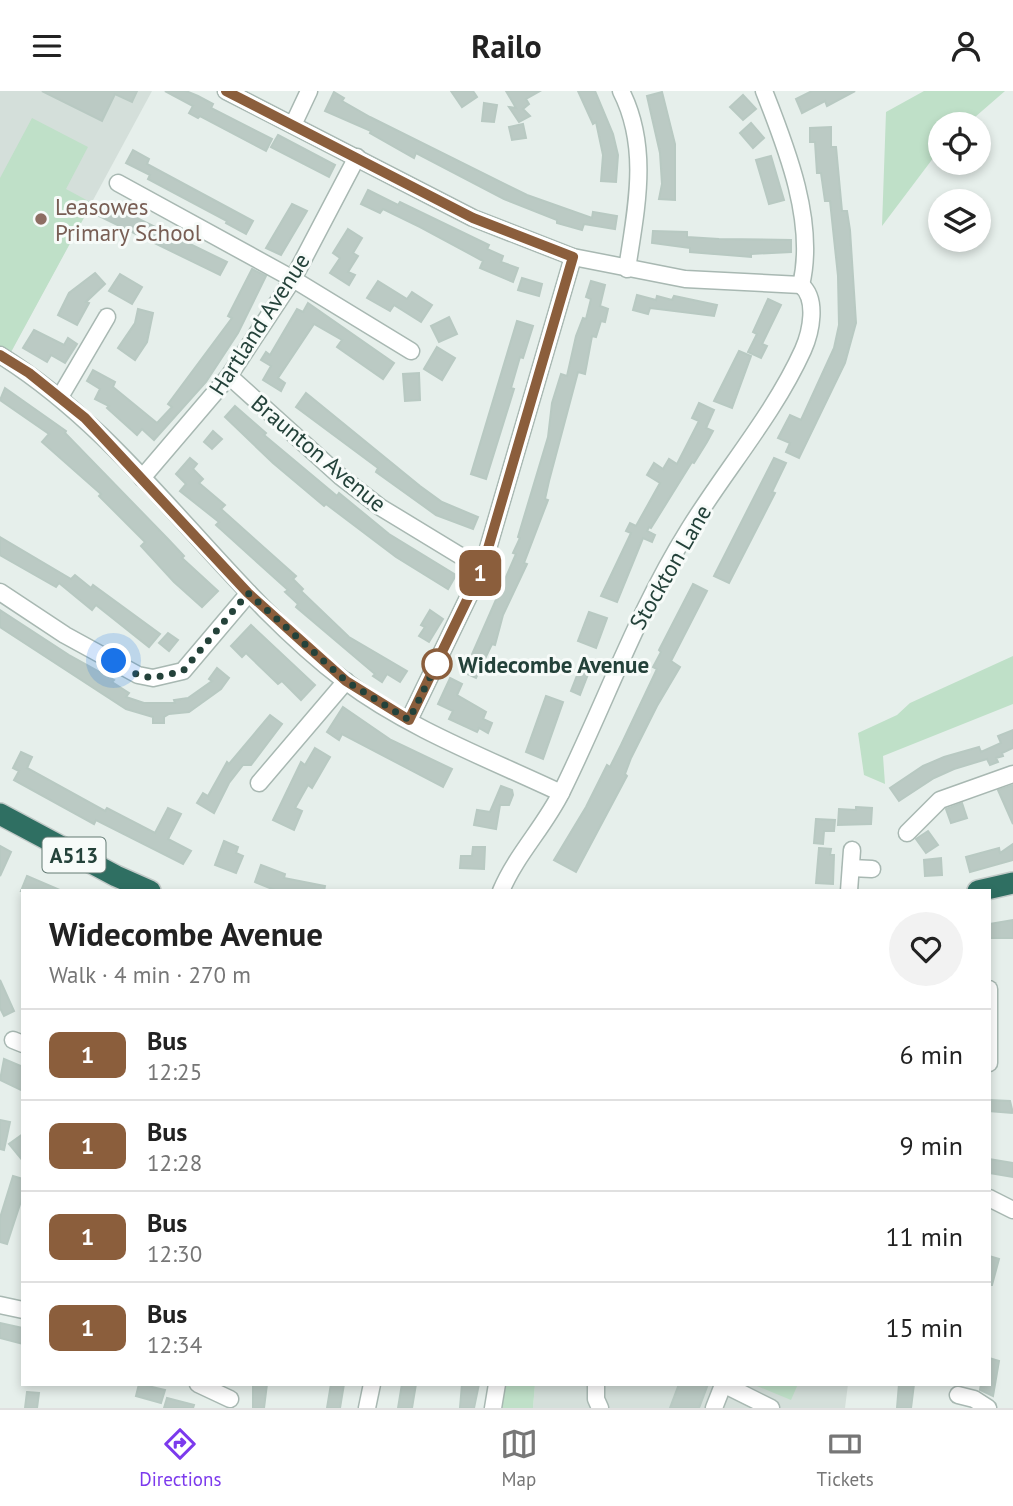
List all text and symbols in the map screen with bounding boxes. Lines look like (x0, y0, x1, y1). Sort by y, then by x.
text: Railo (471, 25, 542, 67)
icon: menu (28, 27, 66, 65)
icon: person (947, 27, 985, 65)
map controls (928, 112, 991, 252)
button: locate (928, 112, 991, 175)
button: layers (928, 189, 991, 252)
place label: Leasowes Primary School (55, 192, 202, 247)
marker: Leasowes Primary School (33, 211, 49, 227)
street label: Hartland Avenue (202, 248, 316, 400)
street label: Braunton Avenue (246, 388, 392, 518)
street label: Stockton Lane (623, 499, 717, 635)
line badge: 1 (457, 550, 503, 596)
text: 1 (473, 557, 487, 588)
your location (96, 643, 131, 678)
marker: Widecombe Avenue (422, 649, 452, 679)
place label: Widecombe Avenue (458, 650, 649, 679)
road number: A513 (42, 837, 106, 873)
text: Widecombe Avenue (49, 912, 323, 955)
button: heart (889, 912, 963, 986)
text: Walk · 4 min · 270 m (49, 960, 251, 989)
text: Bus (147, 1024, 187, 1057)
text: 6 min (900, 1038, 963, 1071)
text: 1 (81, 1039, 94, 1070)
text: 12:25 (147, 1057, 202, 1086)
text: Bus (147, 1115, 187, 1148)
text: 9 min (900, 1129, 963, 1162)
text: 1 (81, 1130, 94, 1161)
text: 12:28 (147, 1148, 202, 1177)
text: Bus (147, 1206, 187, 1239)
text: 11 min (885, 1220, 963, 1253)
text: 1 (81, 1221, 94, 1252)
text: 12:30 (147, 1239, 202, 1268)
text: Bus (147, 1297, 187, 1330)
text: 15 min (885, 1311, 963, 1344)
text: 1 (81, 1312, 94, 1343)
text: 12:34 (147, 1330, 202, 1359)
tab: Directions (139, 1425, 221, 1491)
tab: Map (500, 1425, 538, 1491)
tab: Tickets (817, 1425, 874, 1491)

